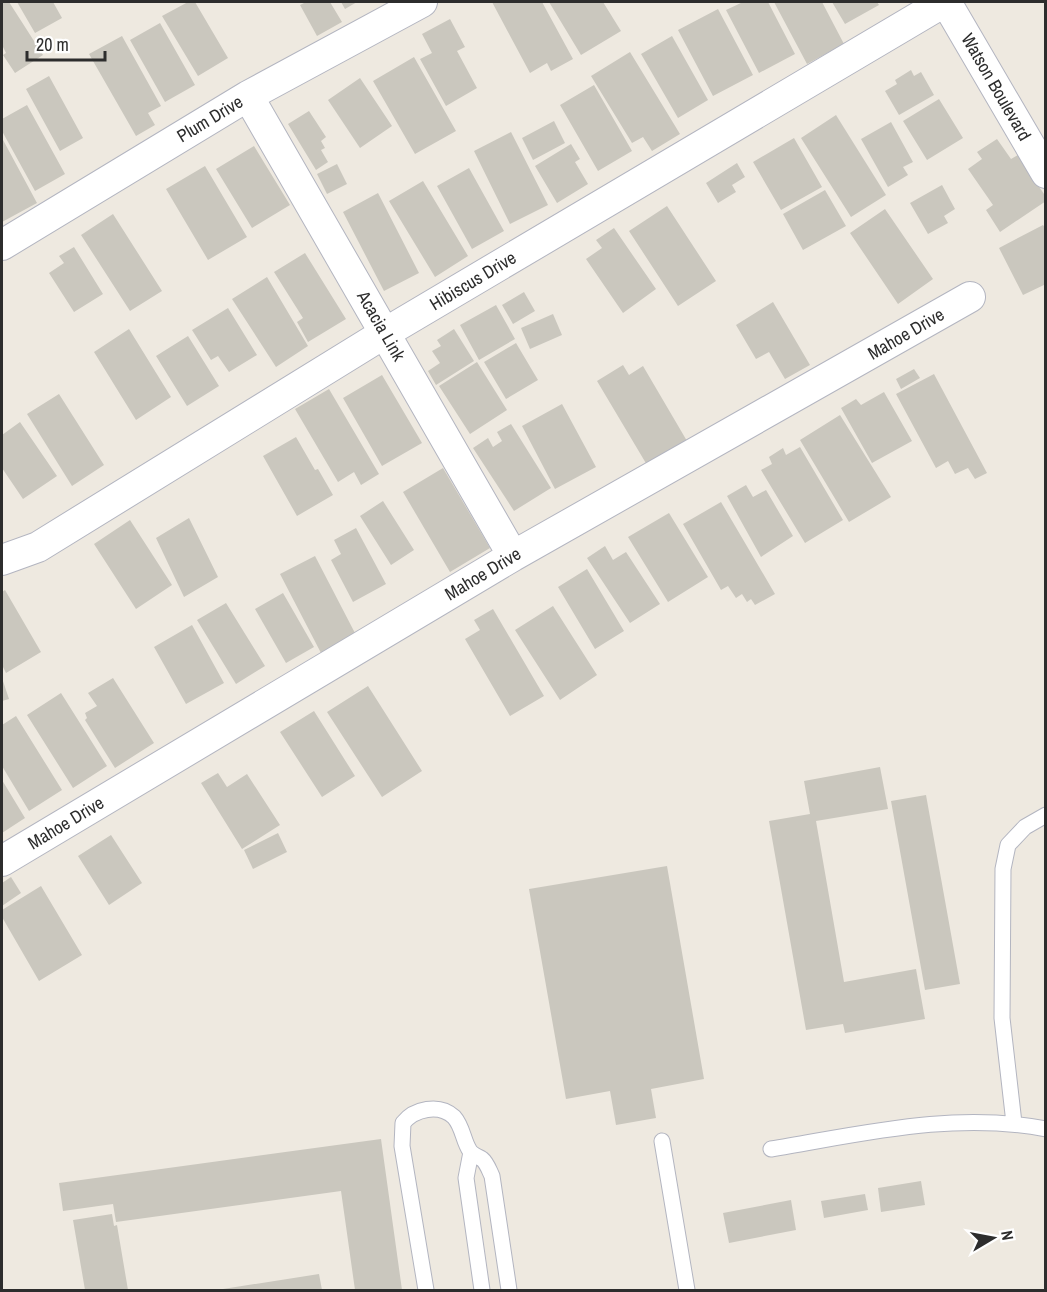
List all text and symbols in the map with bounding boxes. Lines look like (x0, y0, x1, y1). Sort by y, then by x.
scale bar (27, 24, 105, 62)
street label: Watson Boulevard (956, 29, 1037, 145)
text: 20 m (36, 32, 69, 57)
street label: Plum Drive (172, 89, 247, 148)
street label: Hibiscus Drive (425, 245, 521, 316)
street label: Acacia Link (351, 285, 412, 366)
street label: Mahoe Drive (863, 302, 949, 366)
street label: Mahoe Drive (440, 541, 525, 606)
street label: Mahoe Drive (23, 790, 108, 855)
north arrow (963, 1208, 1023, 1268)
text: N (996, 1229, 1019, 1242)

